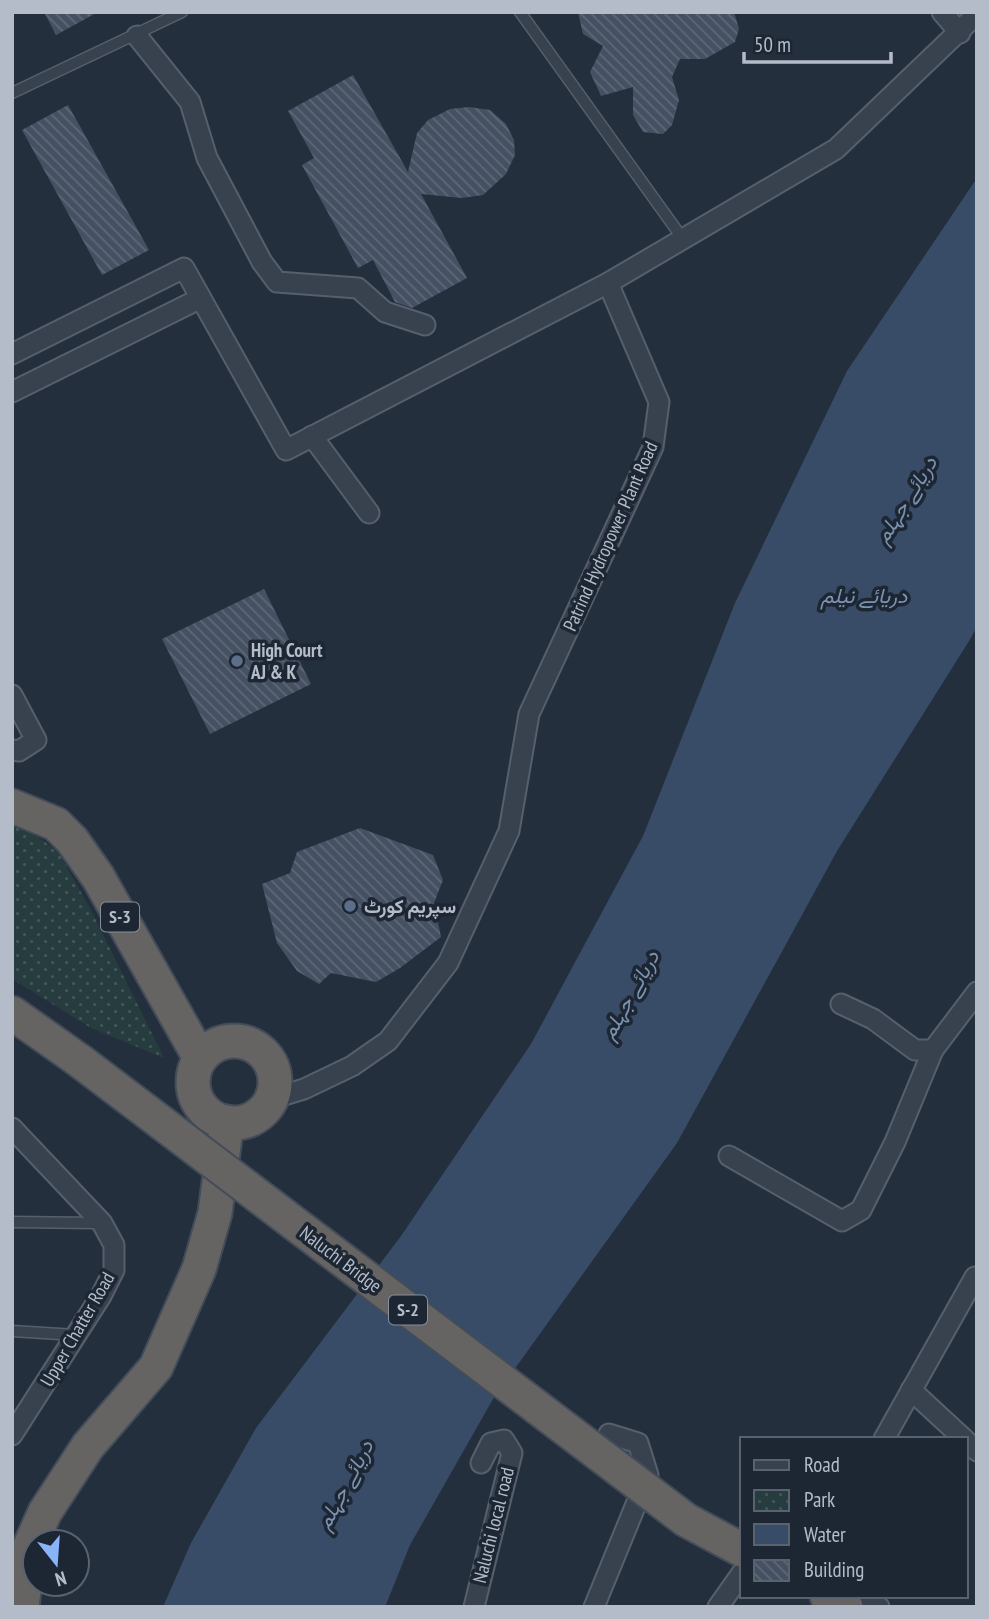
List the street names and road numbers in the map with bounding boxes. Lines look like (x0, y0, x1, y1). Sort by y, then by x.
street label: Patrind Hydropower Plant Road (557, 438, 663, 634)
road number: S-3 (101, 902, 139, 932)
street label: Naluchi Bridge (295, 1220, 387, 1298)
street label: Upper Chatter Road (35, 1268, 119, 1390)
road number: S-2 (389, 1296, 427, 1324)
street label: Naluchi local road (467, 1465, 519, 1585)

